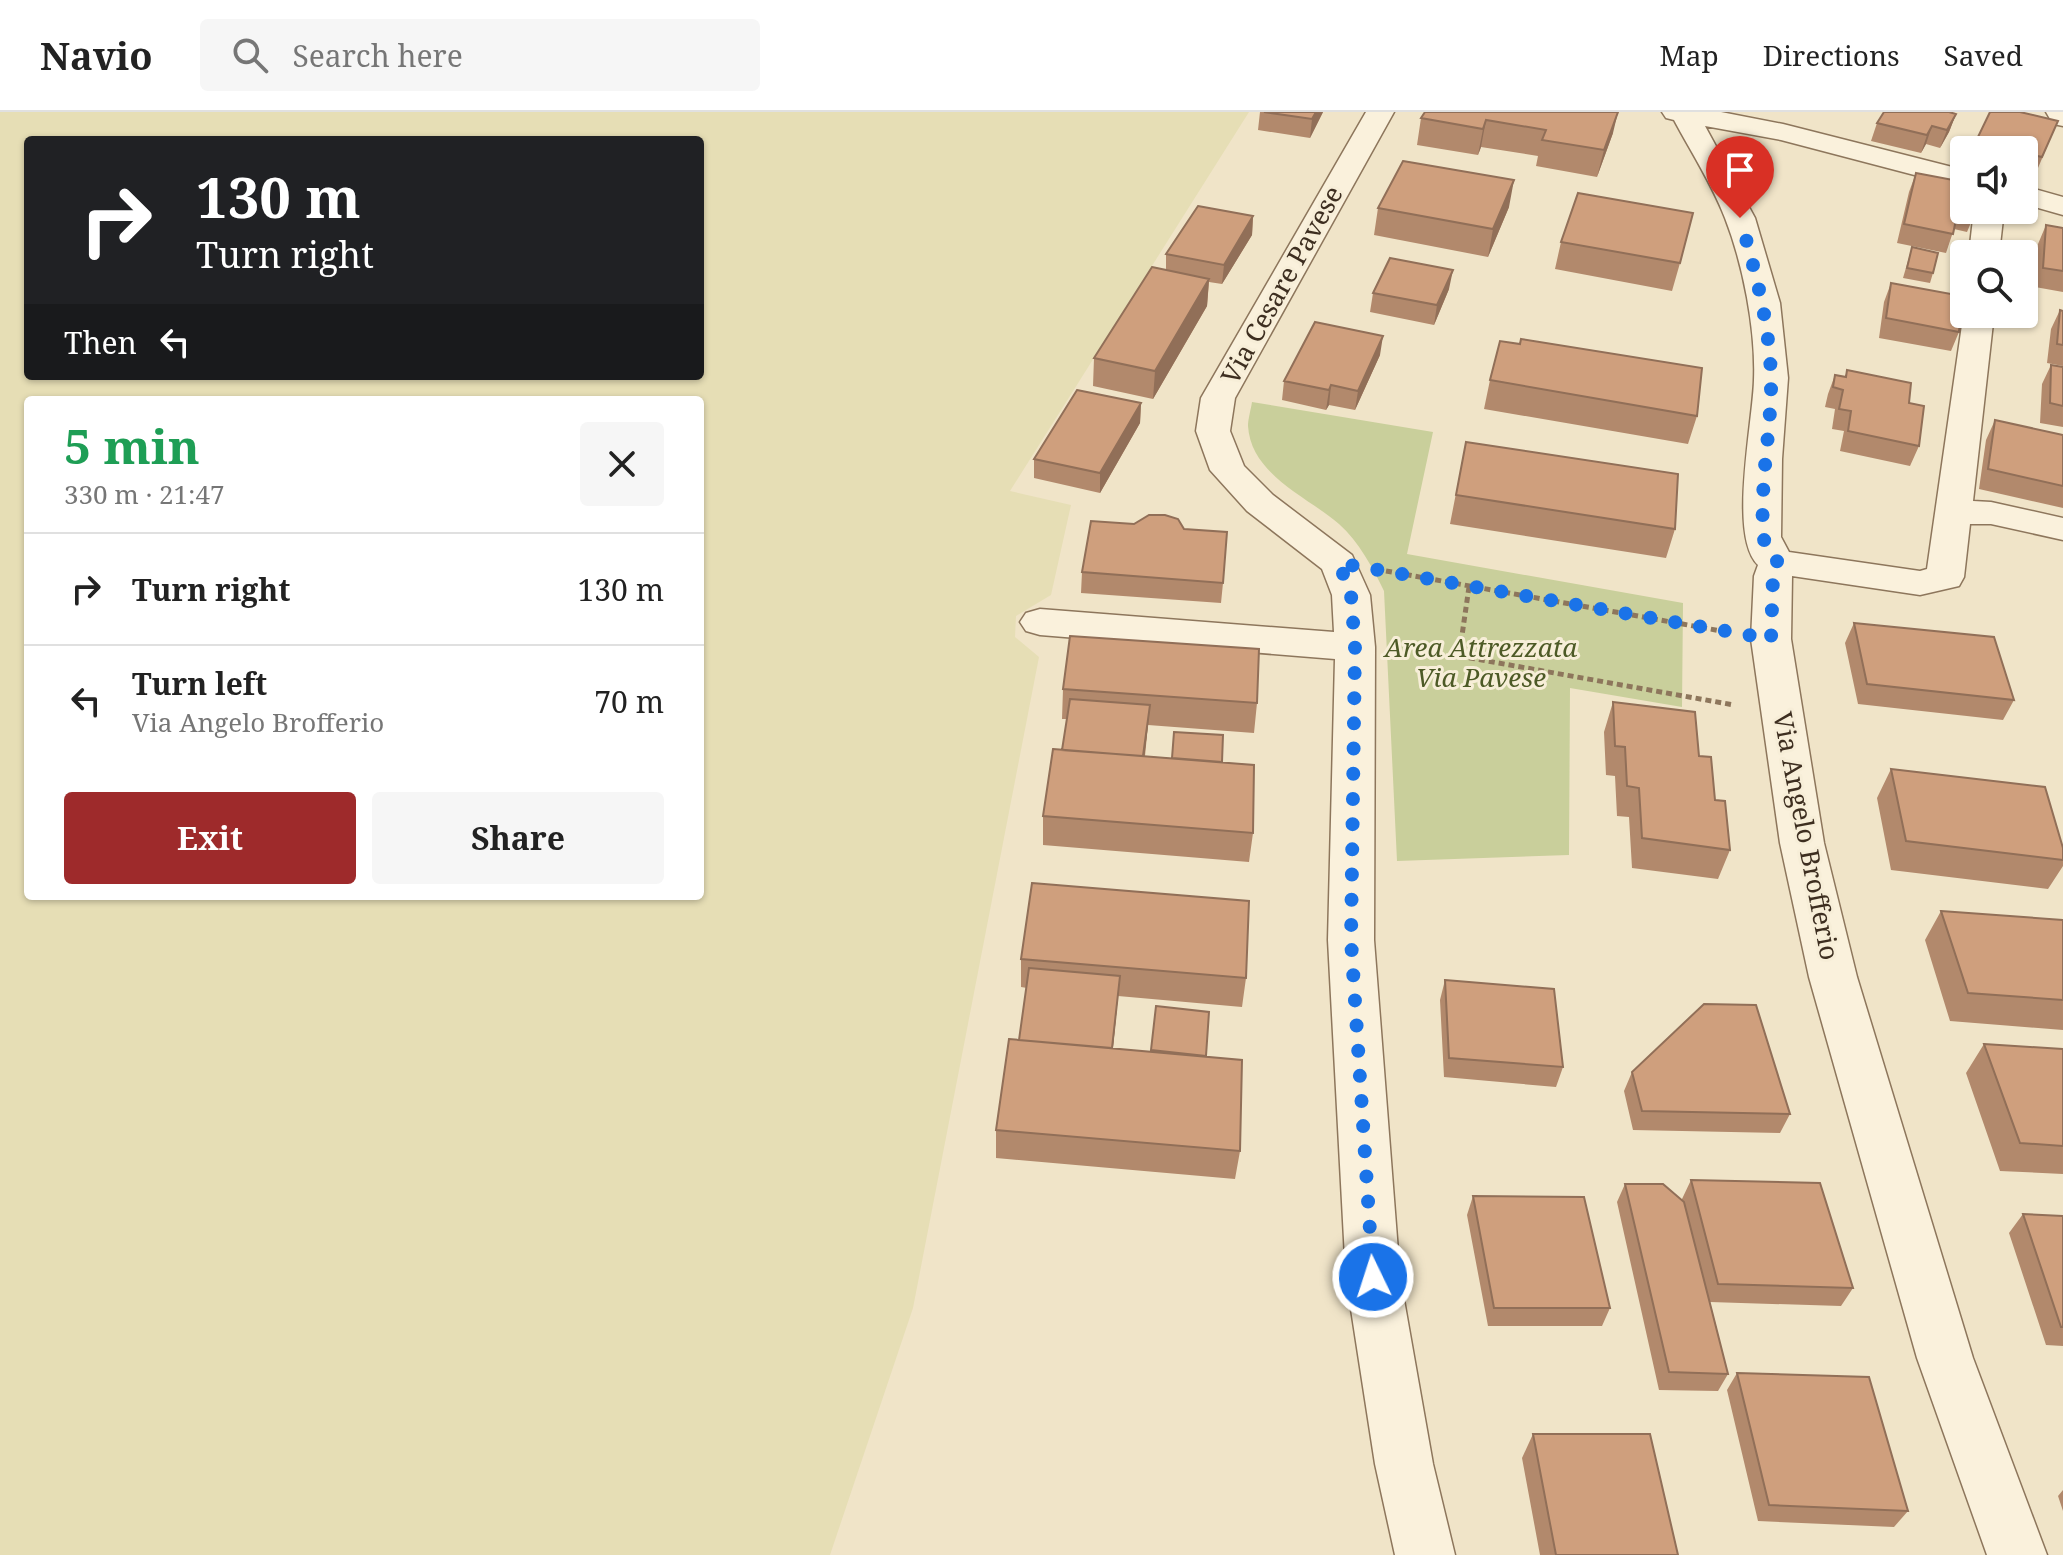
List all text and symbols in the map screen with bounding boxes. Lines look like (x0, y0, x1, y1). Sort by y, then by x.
search box (200, 19, 760, 91)
text: Navio (40, 29, 152, 81)
icon: search (228, 33, 272, 77)
text: Search here (292, 35, 463, 76)
text: Map (1659, 36, 1719, 74)
text: Directions (1763, 36, 1900, 74)
text: Saved (1944, 36, 2023, 74)
pin (1706, 136, 1774, 218)
map controls (1950, 136, 2038, 328)
button: sound (1950, 136, 2038, 224)
icon: arrive (1718, 148, 1762, 192)
text: 130 m (196, 158, 361, 234)
icon: right (64, 168, 168, 272)
street label: Via Cesare Pavese (1212, 179, 1351, 390)
text: Turn right (196, 230, 374, 279)
button: search (1950, 240, 2038, 328)
icon: left (153, 320, 197, 364)
text: Then (64, 322, 137, 363)
text: 5 min (64, 413, 200, 478)
button: close (580, 422, 664, 506)
text: 330 m · 21:47 (64, 476, 225, 512)
icon: right (64, 567, 108, 611)
text: Turn right (132, 569, 290, 610)
text: 130 m (578, 569, 664, 610)
park label: Area Attrezzata Via Pavese (1383, 629, 1577, 695)
text: Turn left (132, 663, 267, 704)
icon: left (64, 679, 108, 723)
text: 70 m (594, 681, 664, 722)
text: Via Angelo Brofferio (132, 704, 384, 740)
street label: Via Angelo Brofferio (1765, 709, 1849, 963)
button: Exit (64, 792, 356, 884)
button: Share (372, 792, 664, 884)
position arrow (1331, 1235, 1415, 1319)

